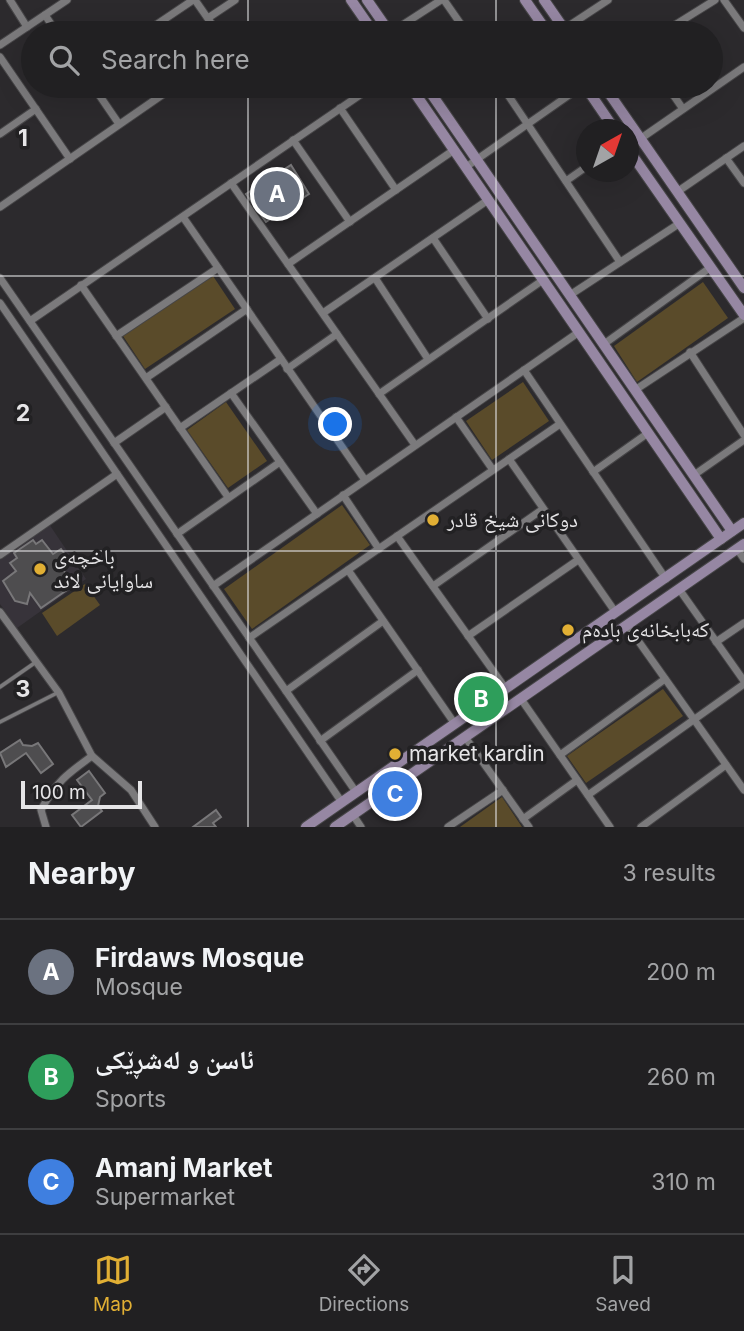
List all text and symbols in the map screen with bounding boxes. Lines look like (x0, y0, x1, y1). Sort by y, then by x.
search box (21, 21, 723, 98)
icon: search (45, 41, 83, 79)
text: Search here (101, 44, 250, 75)
north arrow (576, 119, 639, 182)
text: 1 (18, 124, 28, 152)
pin: A (254, 168, 300, 220)
text: 2 (16, 399, 30, 427)
your location (318, 407, 352, 441)
place label: دوکانی شیخ قادر (446, 507, 578, 533)
marker: دوکانی شیخ قادر (425, 512, 441, 528)
place label: باخچەی ساوایانی لاند (54, 544, 153, 594)
marker: باخچەی ساوایانی لاند (32, 561, 48, 577)
place label: کەبابخانەی بادەم (582, 617, 709, 644)
marker: کەبابخانەی بادەم (560, 622, 576, 638)
pin: B (458, 673, 504, 725)
text: 3 (16, 675, 30, 703)
place label: market kardin (409, 741, 545, 766)
marker: market kardin (387, 746, 403, 762)
pin: C (372, 768, 418, 820)
scale bar (21, 778, 142, 810)
text: 100 m (32, 781, 86, 804)
text: Nearby (28, 855, 136, 891)
text: 3 results (623, 859, 716, 887)
text: Firdaws Mosque (95, 942, 304, 973)
text: A (42, 958, 60, 986)
text: 200 m (646, 958, 716, 986)
text: Mosque (95, 973, 183, 1001)
text: ئاسن و لەشڕێکی (95, 1044, 254, 1075)
text: B (43, 1063, 59, 1091)
text: 260 m (647, 1063, 716, 1091)
text: Sports (95, 1085, 166, 1113)
text: Amanj Market (95, 1152, 272, 1183)
text: C (42, 1168, 60, 1196)
text: 310 m (651, 1168, 716, 1196)
text: Supermarket (95, 1183, 235, 1211)
tab: Map (93, 1251, 133, 1316)
tab: Directions (319, 1251, 409, 1316)
tab: Saved (595, 1251, 651, 1316)

